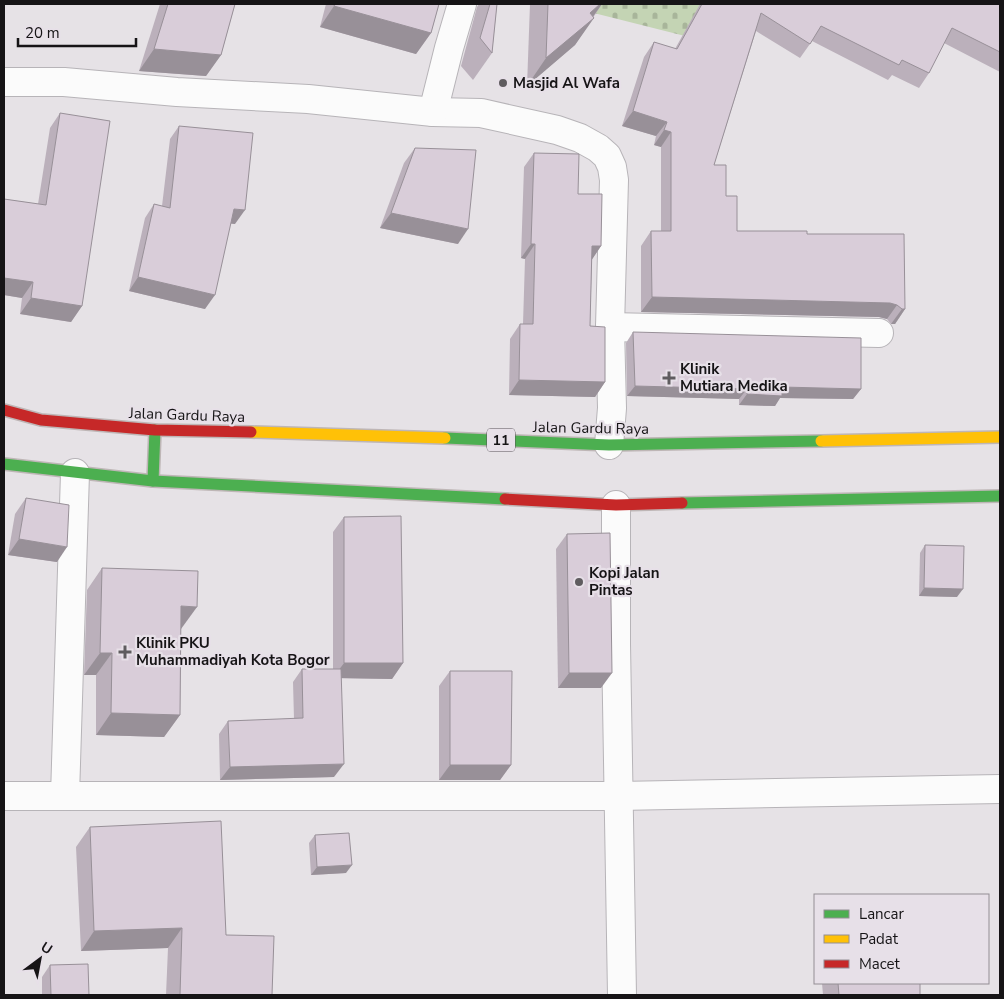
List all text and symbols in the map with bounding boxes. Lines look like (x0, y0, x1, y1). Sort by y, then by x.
scale bar (18, 15, 135, 47)
text: 20 m (25, 23, 60, 43)
place label: Masjid Al Wafa (513, 73, 620, 93)
marker: Masjid Al Wafa (497, 77, 509, 89)
place label: Klinik Mutiara Medika (680, 359, 788, 396)
marker: Klinik Mutiara Medika (662, 371, 676, 385)
street label: Jalan Gardu Raya (128, 403, 245, 427)
street label: Jalan Gardu Raya (532, 417, 649, 439)
road number: 11 (487, 428, 515, 452)
place label: Kopi Jalan Pintas (589, 563, 660, 600)
marker: Kopi Jalan Pintas (573, 576, 585, 588)
place label: Klinik PKU Muhammadiyah Kota Bogor (136, 633, 330, 670)
marker: Klinik PKU Muhammadiyah Kota Bogor (118, 645, 132, 659)
legend (814, 894, 989, 984)
text: Lancar (859, 904, 904, 924)
text: Padat (859, 929, 899, 949)
north arrow (15, 934, 65, 984)
text: U (37, 938, 56, 959)
text: Macet (859, 954, 901, 974)

